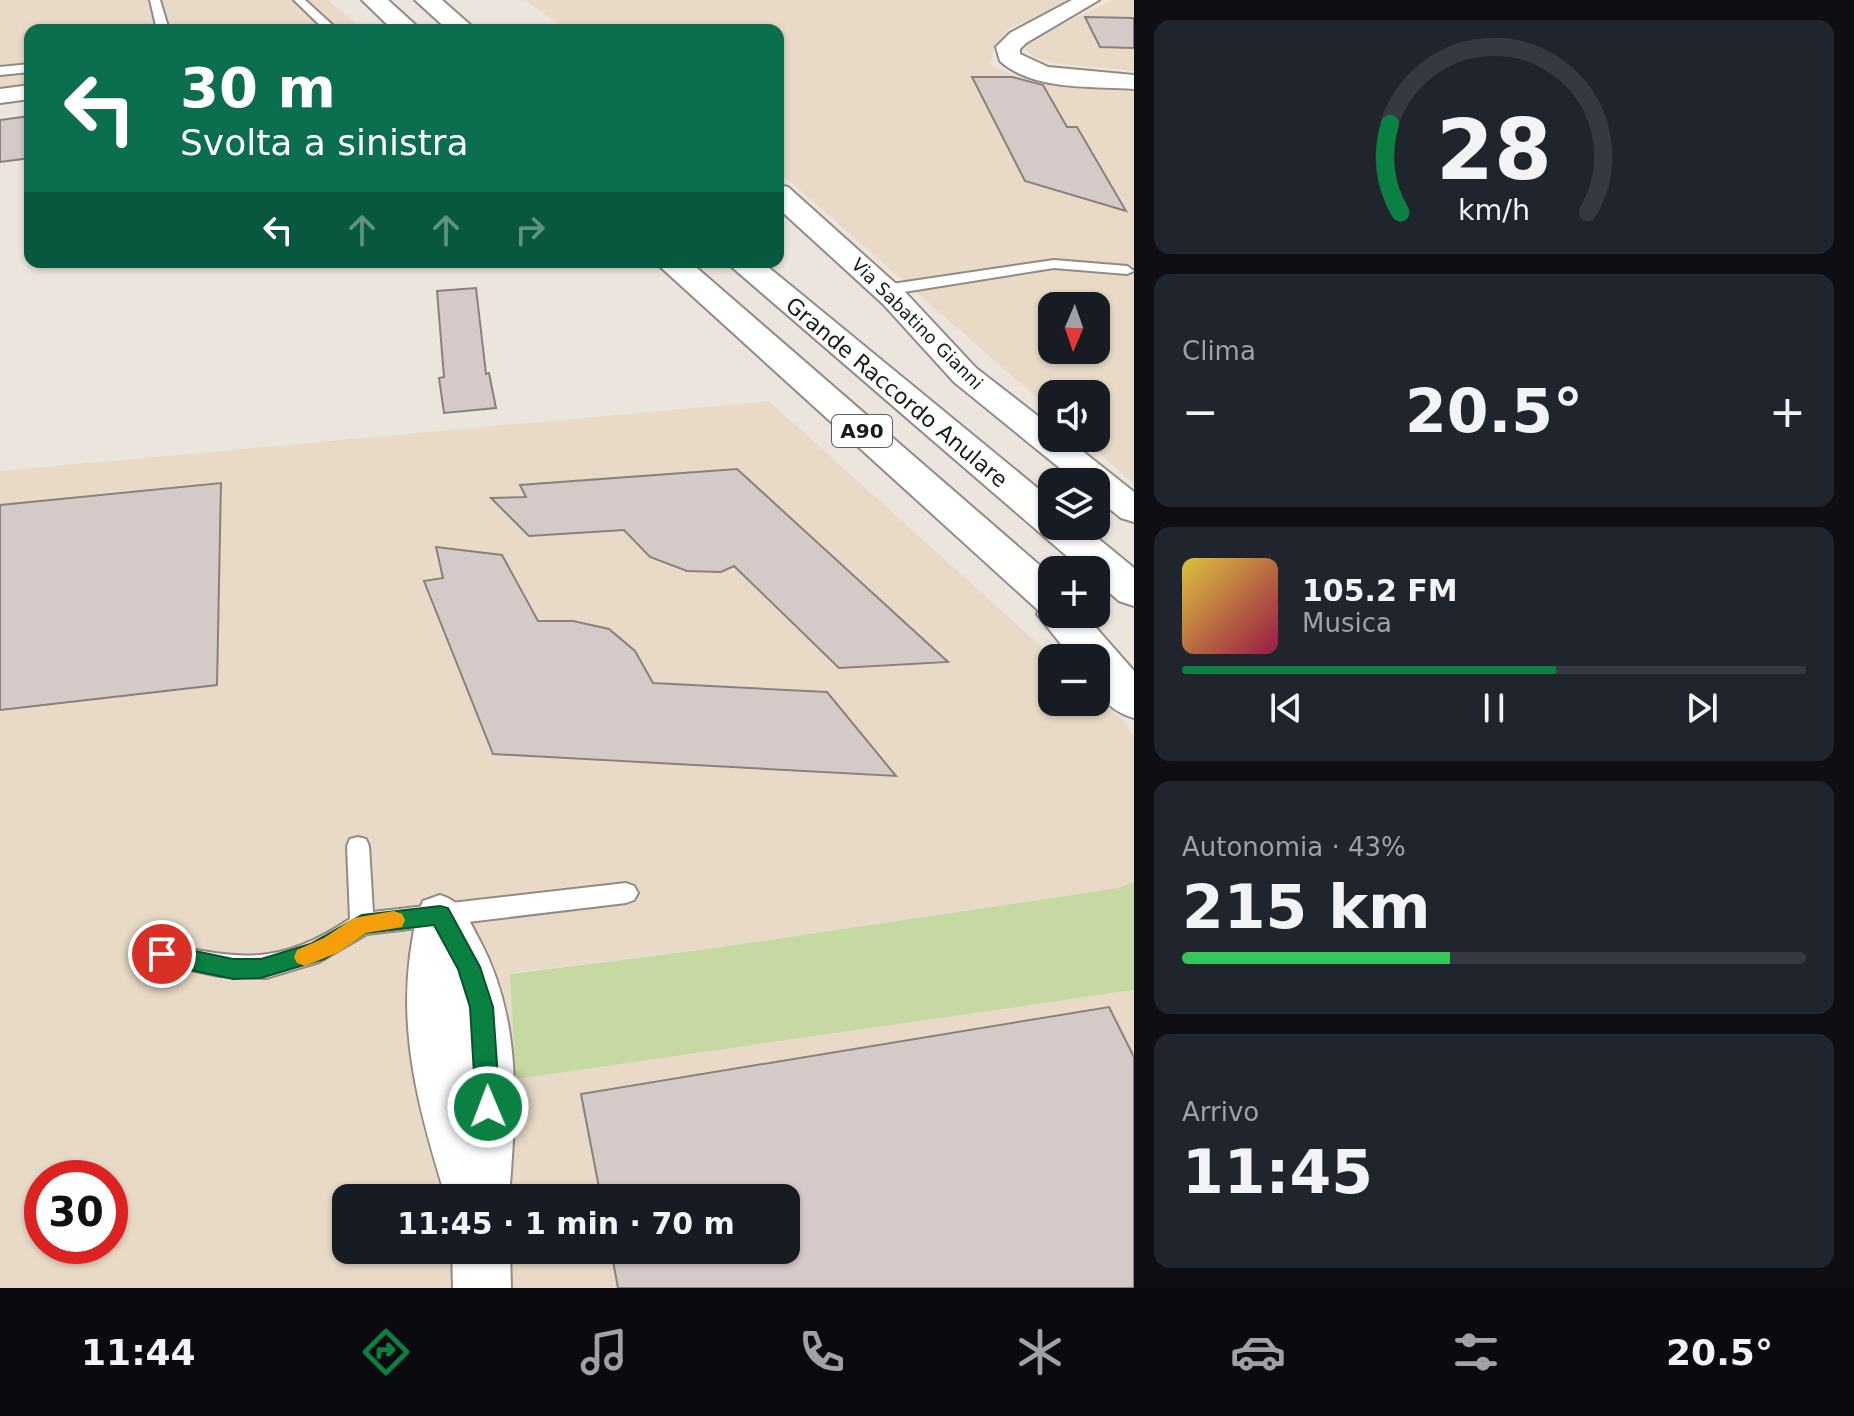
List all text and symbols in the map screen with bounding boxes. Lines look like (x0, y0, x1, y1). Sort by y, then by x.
text: 30 m (180, 55, 336, 120)
icon: left (48, 56, 152, 160)
text: 28 (1436, 101, 1552, 198)
text: Svolta a sinistra (180, 122, 469, 163)
text: km/h (1458, 193, 1530, 227)
icon: left (256, 208, 300, 252)
icon: ahead (340, 208, 384, 252)
icon: ahead (424, 208, 468, 252)
icon: right (508, 208, 552, 252)
street label: Via Sabatino Gianni (847, 254, 987, 394)
street label: Grande Raccordo Anulare (781, 292, 1013, 492)
north arrow (1038, 292, 1110, 364)
map controls (1038, 292, 1110, 716)
text: Clima (1182, 336, 1256, 366)
text: 20.5° (1405, 376, 1583, 446)
button: sound (1038, 380, 1110, 452)
text: − (1182, 386, 1219, 437)
text: + (1769, 386, 1806, 437)
road number: A90 (832, 415, 892, 447)
button: layers (1038, 468, 1110, 540)
button: + (1038, 556, 1110, 628)
text: 105.2 FM (1302, 573, 1458, 608)
text: Musica (1302, 608, 1392, 638)
button: − (1038, 644, 1110, 716)
icon: previous (1264, 686, 1308, 730)
icon: pause (1472, 686, 1516, 730)
icon: next (1680, 686, 1724, 730)
text: Autonomia · 43% (1182, 832, 1406, 862)
text: 215 km (1182, 872, 1431, 942)
pin (128, 920, 196, 988)
icon: arrive (140, 932, 184, 976)
position arrow (446, 1065, 530, 1149)
text: Arrivo (1182, 1097, 1259, 1127)
text: 11:45 (1182, 1137, 1373, 1207)
speed limit sign: 30 (24, 1160, 128, 1264)
text: 11:45 · 1 min · 70 m (397, 1206, 735, 1241)
icon: directions (358, 1324, 414, 1380)
icon: music (576, 1324, 632, 1380)
icon: phone (794, 1324, 850, 1380)
icon: climate (1012, 1324, 1068, 1380)
icon: car (1230, 1324, 1286, 1380)
icon: filters (1448, 1324, 1504, 1380)
text: 11:44 (81, 1332, 196, 1373)
text: 20.5° (1666, 1332, 1773, 1373)

